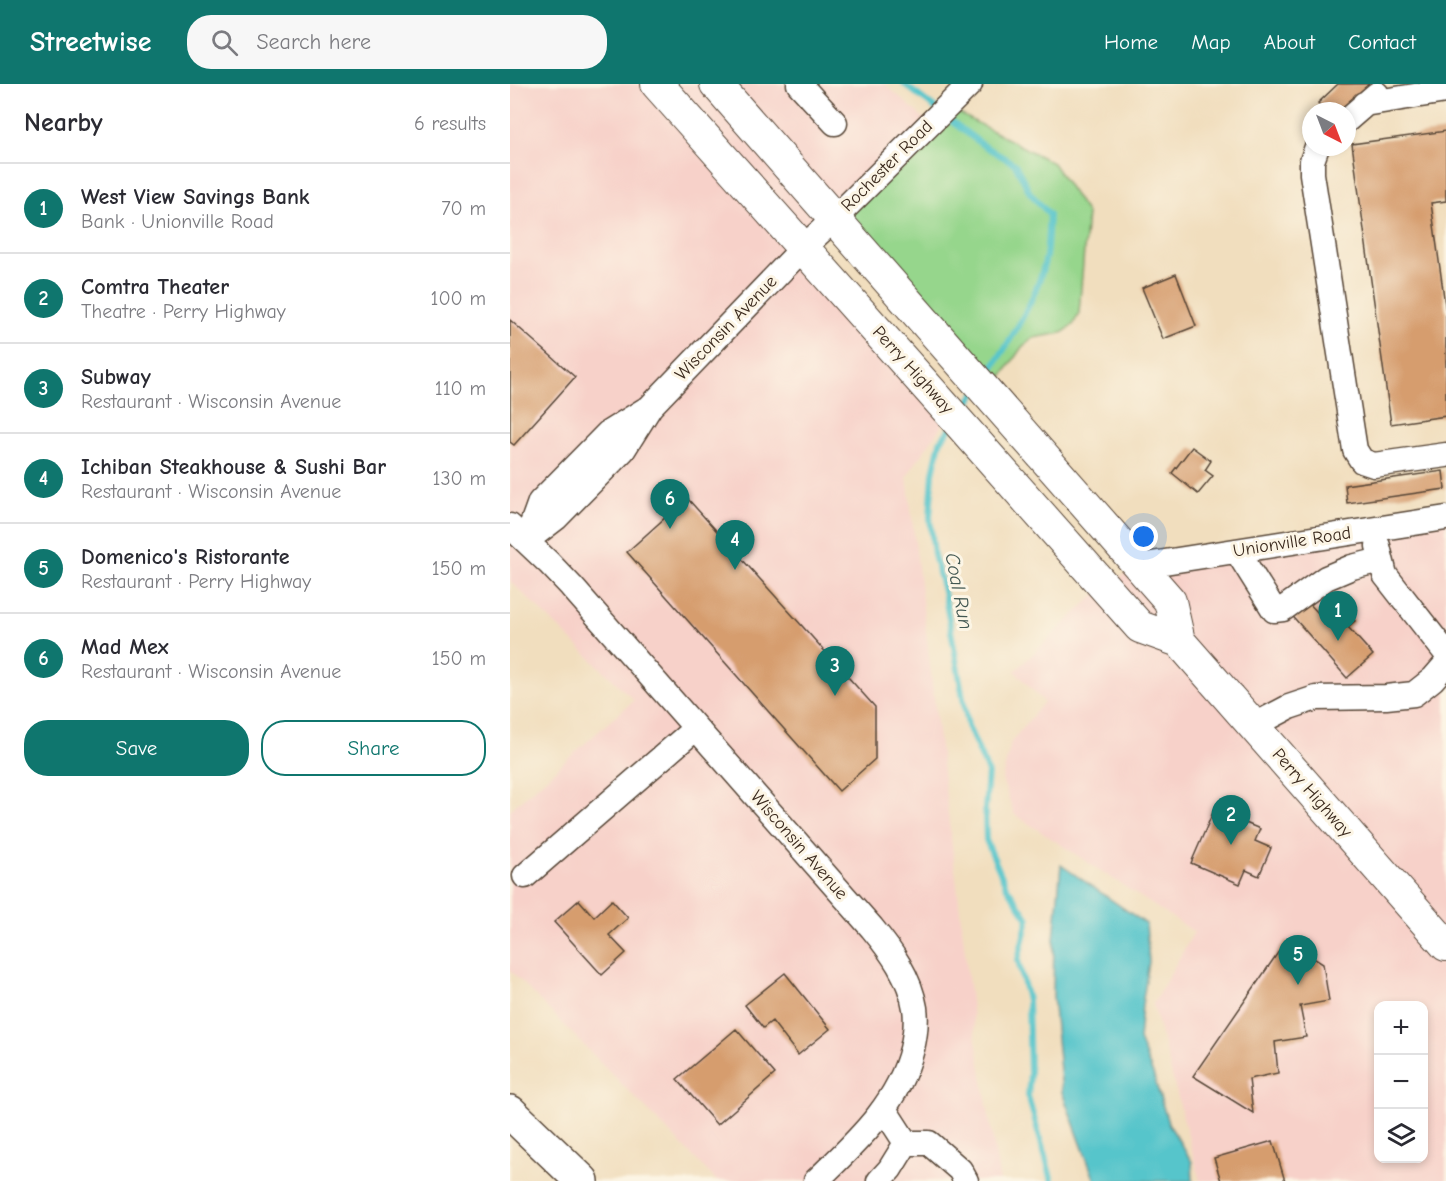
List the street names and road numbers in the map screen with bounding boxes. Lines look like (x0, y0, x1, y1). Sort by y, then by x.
street label: Rochester Road (837, 116, 937, 216)
street label: Wisconsin Avenue (671, 271, 781, 385)
street label: Perry Highway (868, 322, 958, 419)
street label: Unionville Road (1231, 522, 1353, 562)
street label: Perry Highway (1268, 744, 1357, 842)
street label: Wisconsin Avenue (746, 786, 852, 904)

